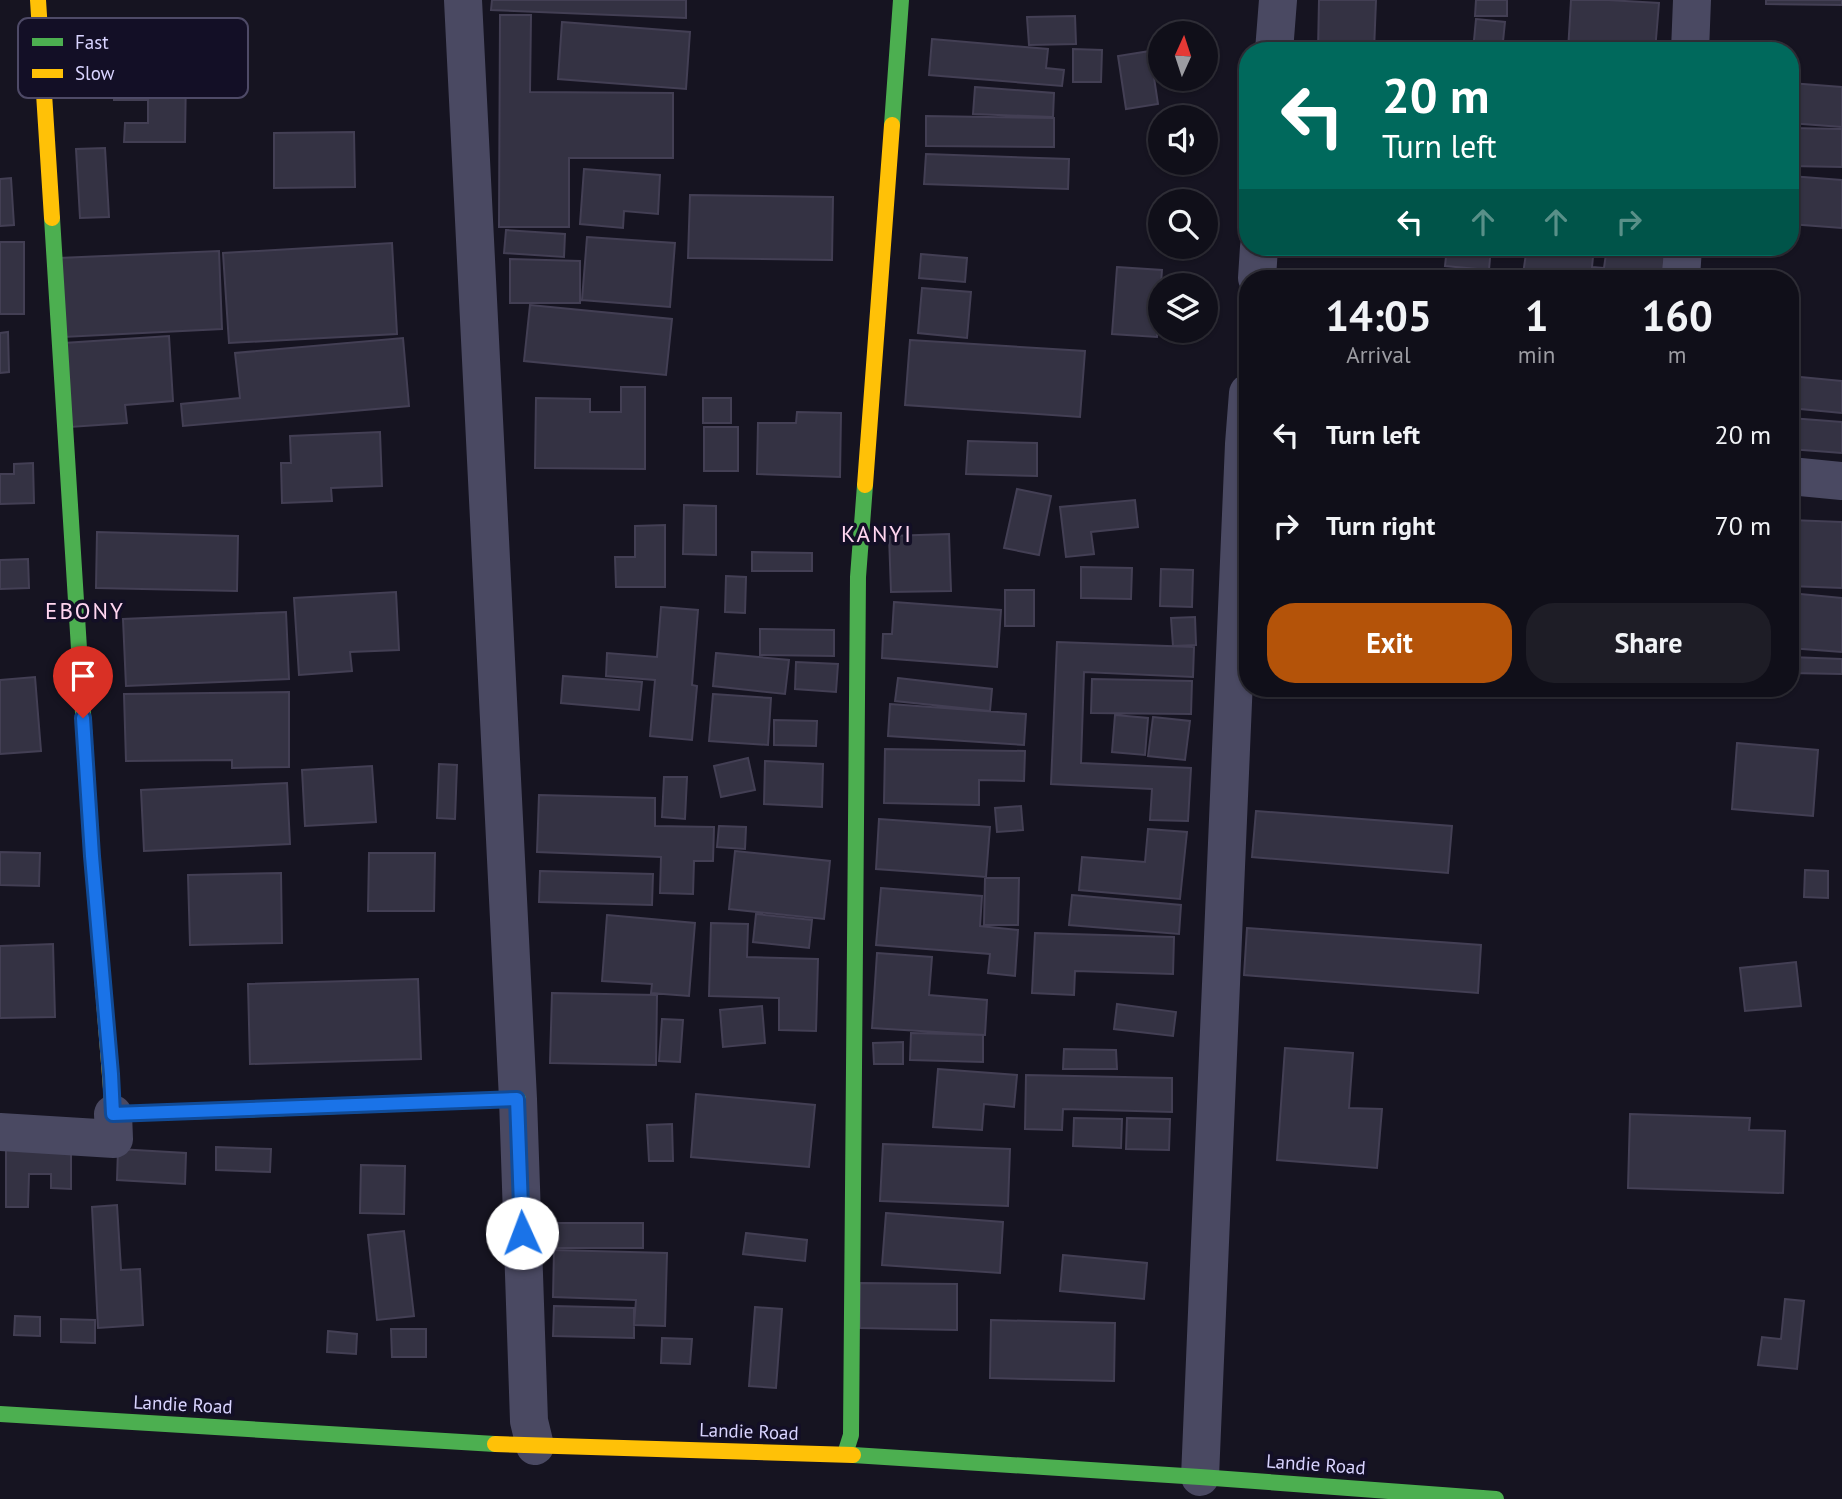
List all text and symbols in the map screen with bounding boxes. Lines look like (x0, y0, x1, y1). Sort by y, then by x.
legend (18, 18, 248, 98)
north arrow (1148, 21, 1218, 91)
map controls (1148, 21, 1218, 343)
text: Fast (75, 30, 109, 54)
text: Slow (75, 61, 115, 85)
text: 20 m (1382, 63, 1489, 127)
icon: left (1267, 70, 1358, 161)
button: sound (1148, 105, 1218, 175)
text: Turn left (1382, 125, 1497, 167)
button: search (1148, 189, 1218, 259)
icon: left (1391, 203, 1429, 241)
icon: ahead (1464, 203, 1502, 241)
icon: ahead (1537, 203, 1575, 241)
icon: right (1610, 203, 1648, 241)
button: layers (1148, 273, 1218, 343)
text: 14:05 (1325, 288, 1432, 343)
text: 1 (1525, 288, 1548, 343)
text: 160 (1641, 288, 1713, 343)
text: Arrival (1346, 340, 1411, 369)
text: min (1518, 340, 1555, 369)
text: m (1668, 340, 1686, 369)
icon: left (1267, 416, 1305, 454)
text: Turn left (1326, 418, 1420, 451)
text: 20 m (1715, 418, 1771, 451)
icon: right (1267, 507, 1305, 545)
text: Turn right (1326, 509, 1435, 542)
text: 70 m (1715, 509, 1771, 542)
district label: KANYI (841, 519, 913, 548)
district label: EBONY (45, 596, 125, 625)
button: Exit (1267, 603, 1512, 683)
button: Share (1526, 603, 1771, 683)
pin (53, 646, 113, 718)
icon: arrive (64, 657, 102, 695)
position arrow (485, 1196, 559, 1270)
street label: Landie Road (133, 1389, 233, 1419)
street label: Landie Road (699, 1417, 799, 1445)
street label: Landie Road (1266, 1449, 1366, 1479)

